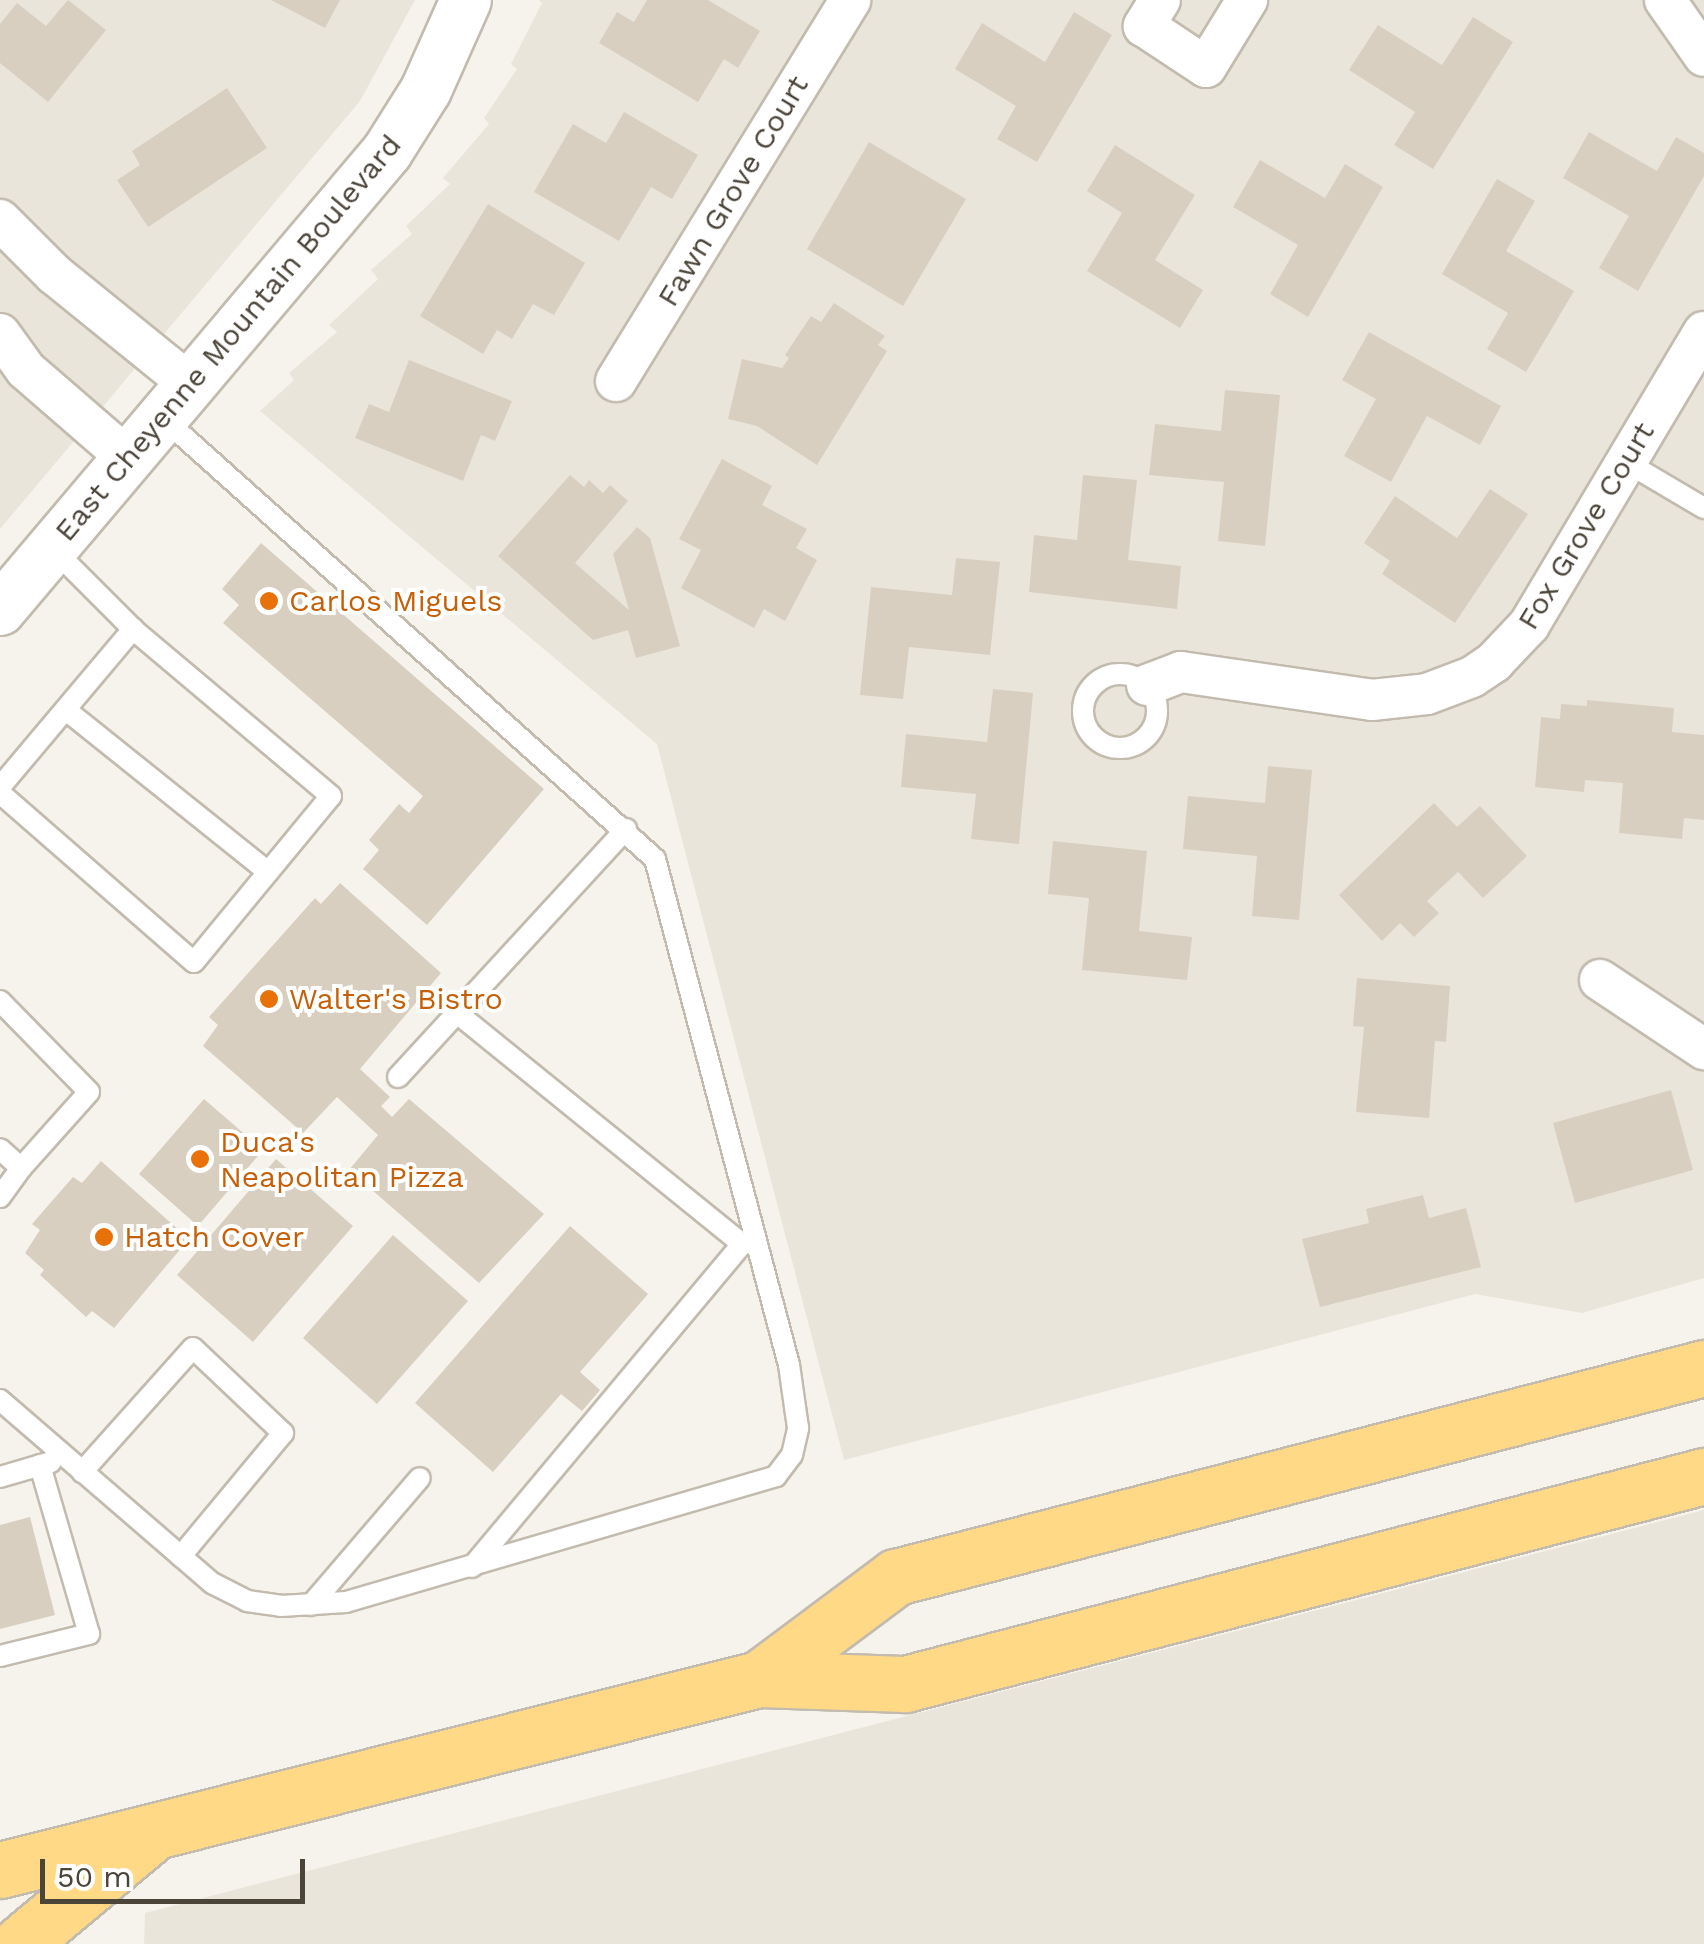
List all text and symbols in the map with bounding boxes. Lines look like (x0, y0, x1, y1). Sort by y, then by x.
street label: Fawn Grove Court (650, 69, 816, 313)
street label: East Cheyenne Mountain Boulevard (47, 127, 409, 549)
street label: Fox Grove Court (1510, 416, 1662, 636)
place label: Carlos Miguels (289, 583, 502, 619)
marker: Carlos Miguels (258, 590, 280, 612)
place label: Walter's Bistro (289, 981, 503, 1017)
marker: Walter's Bistro (258, 988, 280, 1010)
place label: Duca's Neapolitan Pizza (220, 1124, 464, 1194)
marker: Duca's Neapolitan Pizza (189, 1148, 211, 1170)
place label: Hatch Cover (124, 1219, 304, 1255)
marker: Hatch Cover (93, 1226, 115, 1248)
scale bar (45, 1839, 310, 1901)
text: 50 m (57, 1859, 132, 1894)

